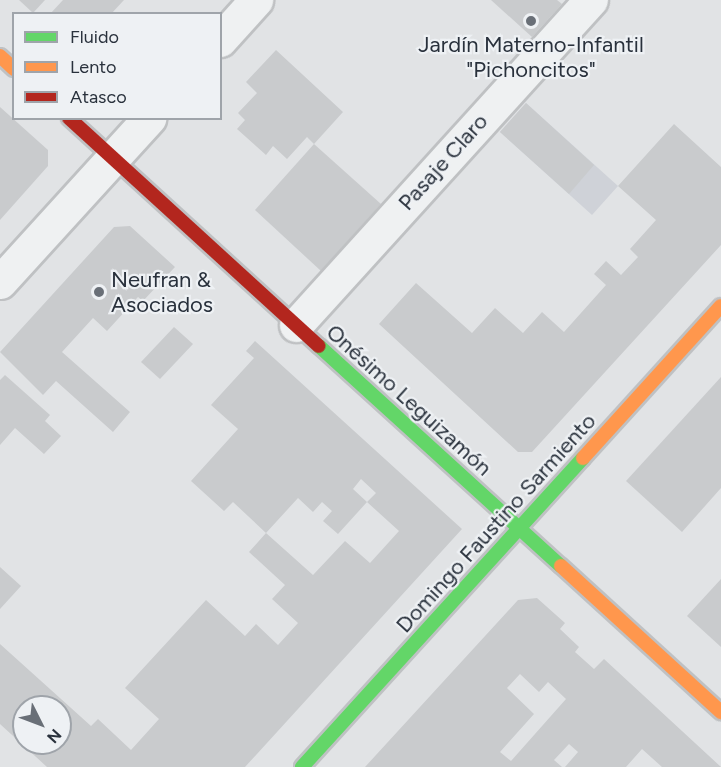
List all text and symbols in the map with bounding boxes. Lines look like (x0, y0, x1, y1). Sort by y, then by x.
legend (12, 12, 222, 120)
marker: Jardín Materno-Infantil "Pichoncitos" (524, 14, 538, 28)
text: Fluido (70, 26, 119, 48)
place label: Jardín Materno-Infantil "Pichoncitos" (418, 31, 644, 82)
text: Lento (70, 56, 116, 78)
text: Atasco (70, 86, 127, 108)
street label: Pasaje Claro (393, 108, 493, 216)
place label: Neufran & Asociados (111, 266, 213, 318)
marker: Neufran & Asociados (92, 285, 106, 299)
street label: Onésimo Leguizamón (321, 319, 497, 481)
street label: Domingo Faustino Sarmiento (391, 408, 601, 638)
north arrow (12, 695, 72, 755)
text: N (43, 725, 65, 747)

